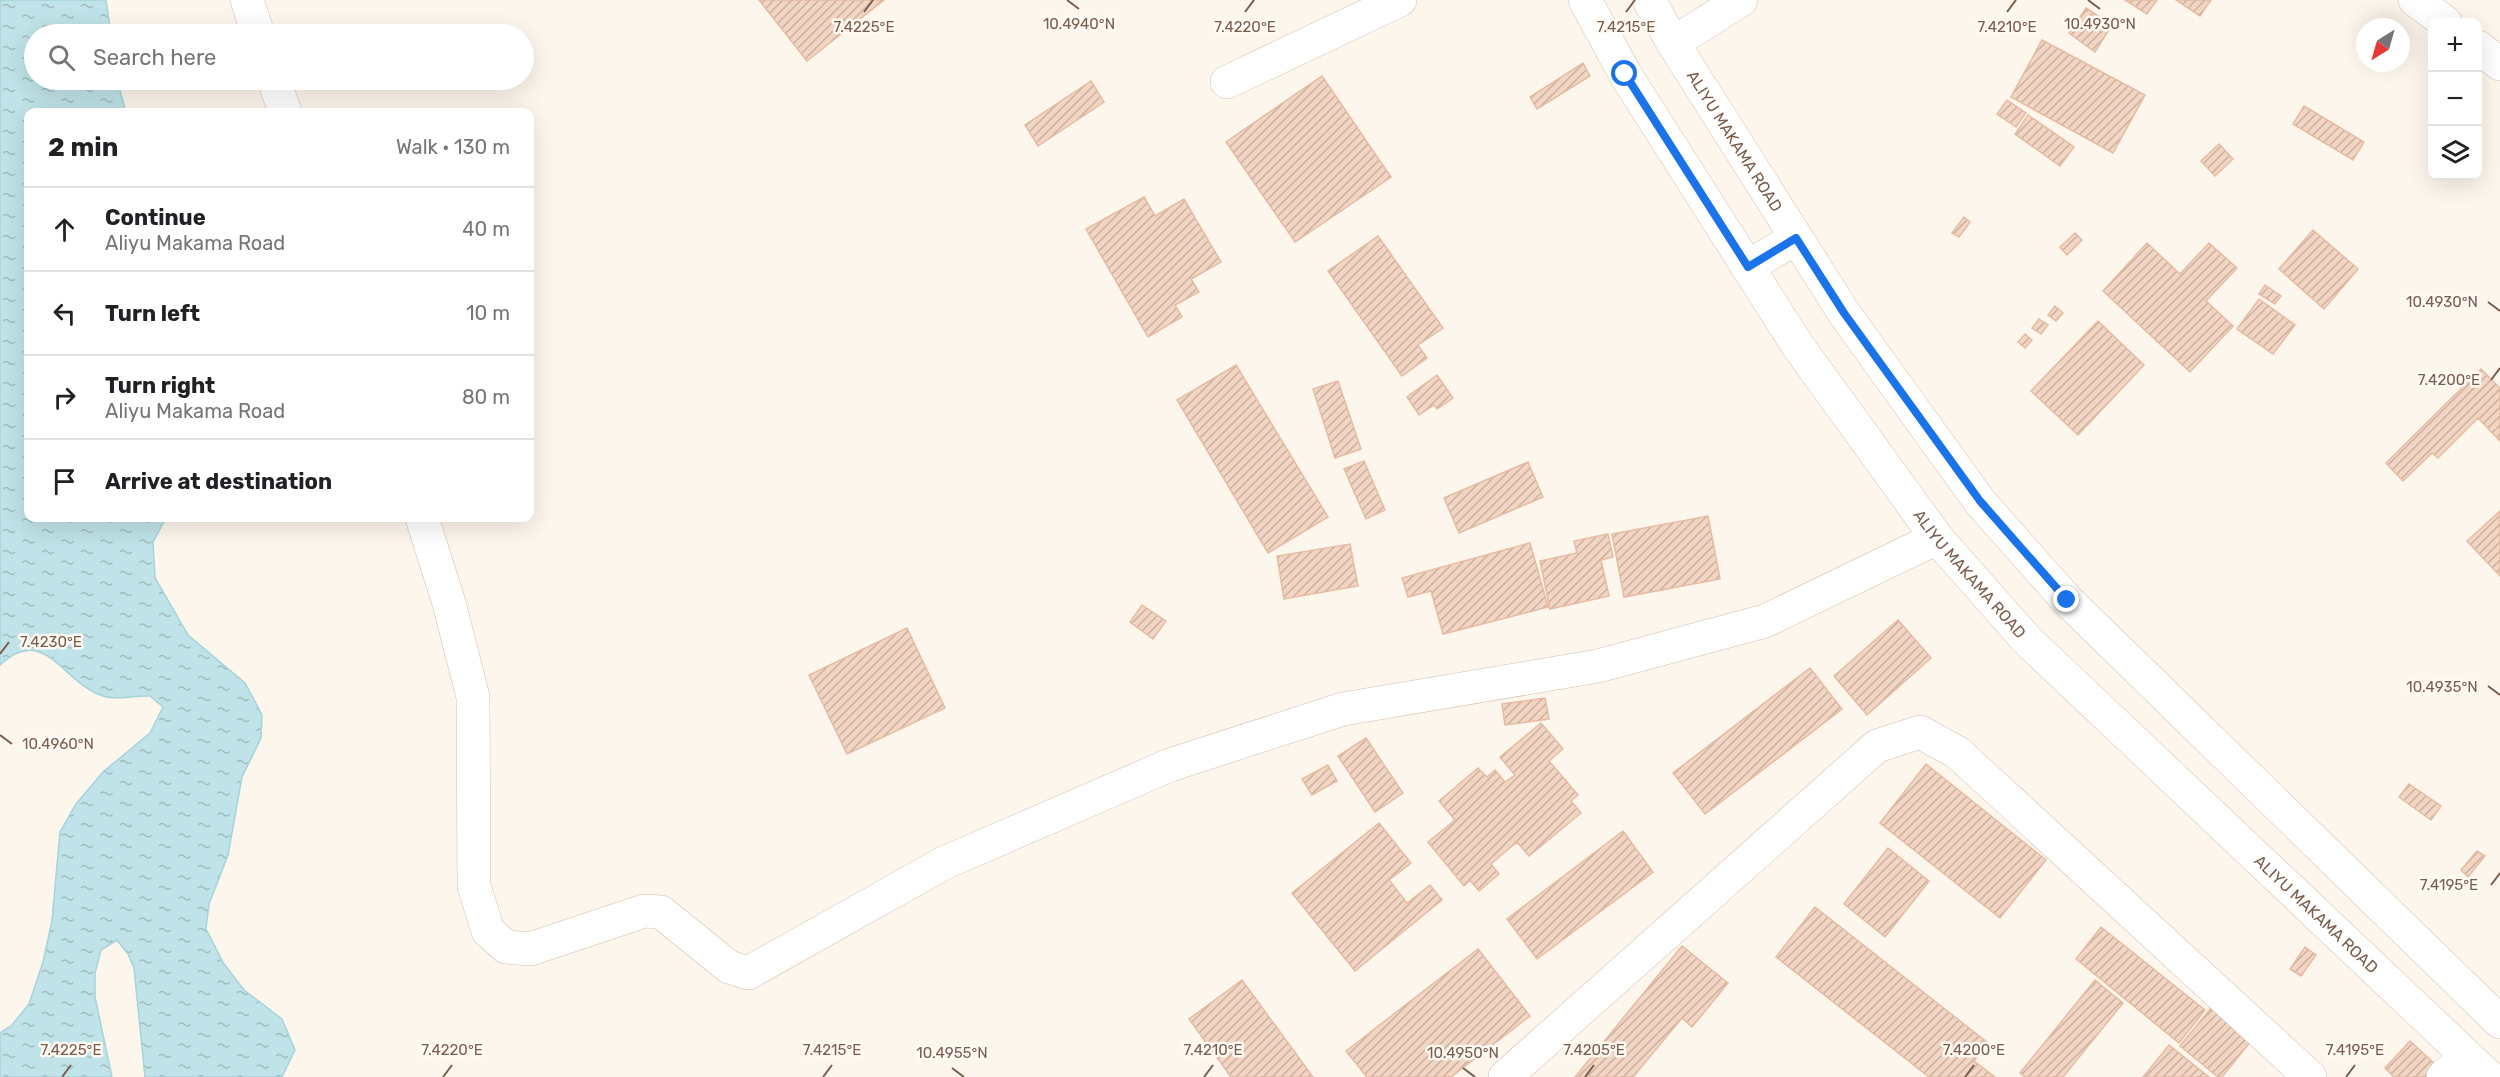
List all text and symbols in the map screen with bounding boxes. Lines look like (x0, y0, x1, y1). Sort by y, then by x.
text: 10.4940°N (1043, 15, 1115, 33)
text: 10.4930°N (2064, 15, 2136, 33)
text: 7.4225°E (833, 18, 895, 36)
text: 7.4220°E (1214, 18, 1276, 36)
text: 7.4215°E (1597, 18, 1655, 36)
text: 7.4210°E (1977, 18, 2037, 36)
north arrow (2356, 18, 2410, 72)
map controls (2428, 18, 2482, 180)
button: + (2428, 18, 2482, 72)
search box (24, 24, 534, 90)
icon: search (45, 41, 78, 74)
text: Search here (93, 44, 216, 71)
route start (1611, 60, 1637, 86)
street label: ALIYU MAKAMA ROAD (1683, 67, 1787, 215)
button: − (2428, 72, 2482, 126)
button: layers (2428, 126, 2482, 180)
text: 2 min (48, 132, 118, 163)
text: Walk · 130 m (396, 135, 510, 159)
text: Continue (105, 204, 206, 231)
icon: ahead (48, 213, 81, 246)
text: 40 m (462, 217, 510, 241)
text: Aliyu Makama Road (105, 231, 285, 255)
text: 10.4930°N (2406, 293, 2478, 311)
icon: left (48, 297, 81, 330)
text: Turn left (105, 300, 200, 327)
text: 10 m (466, 301, 510, 325)
text: 7.4200°E (2418, 371, 2480, 389)
text: Turn right (105, 372, 215, 399)
icon: right (48, 381, 81, 414)
text: 80 m (462, 385, 510, 409)
text: Aliyu Makama Road (105, 399, 285, 423)
icon: arrive (48, 465, 81, 498)
text: Arrive at destination (105, 468, 332, 495)
street label: ALIYU MAKAMA ROAD (1910, 506, 2030, 642)
route end (2053, 586, 2079, 612)
text: 7.4230°E (20, 633, 82, 651)
text: 10.4935°N (2406, 678, 2478, 696)
text: 10.4960°N (22, 735, 94, 753)
street label: ALIYU MAKAMA ROAD (2251, 851, 2382, 977)
text: 7.4195°E (2420, 876, 2478, 894)
text: 7.4225°E (40, 1041, 102, 1059)
text: 7.4220°E (421, 1041, 483, 1059)
text: 7.4215°E (803, 1041, 861, 1059)
text: 7.4210°E (1183, 1041, 1243, 1059)
text: 7.4205°E (1563, 1041, 1625, 1059)
text: 7.4200°E (1943, 1041, 2005, 1059)
text: 7.4195°E (2326, 1041, 2384, 1059)
text: 10.4955°N (916, 1044, 988, 1062)
text: 10.4950°N (1427, 1044, 1499, 1062)

